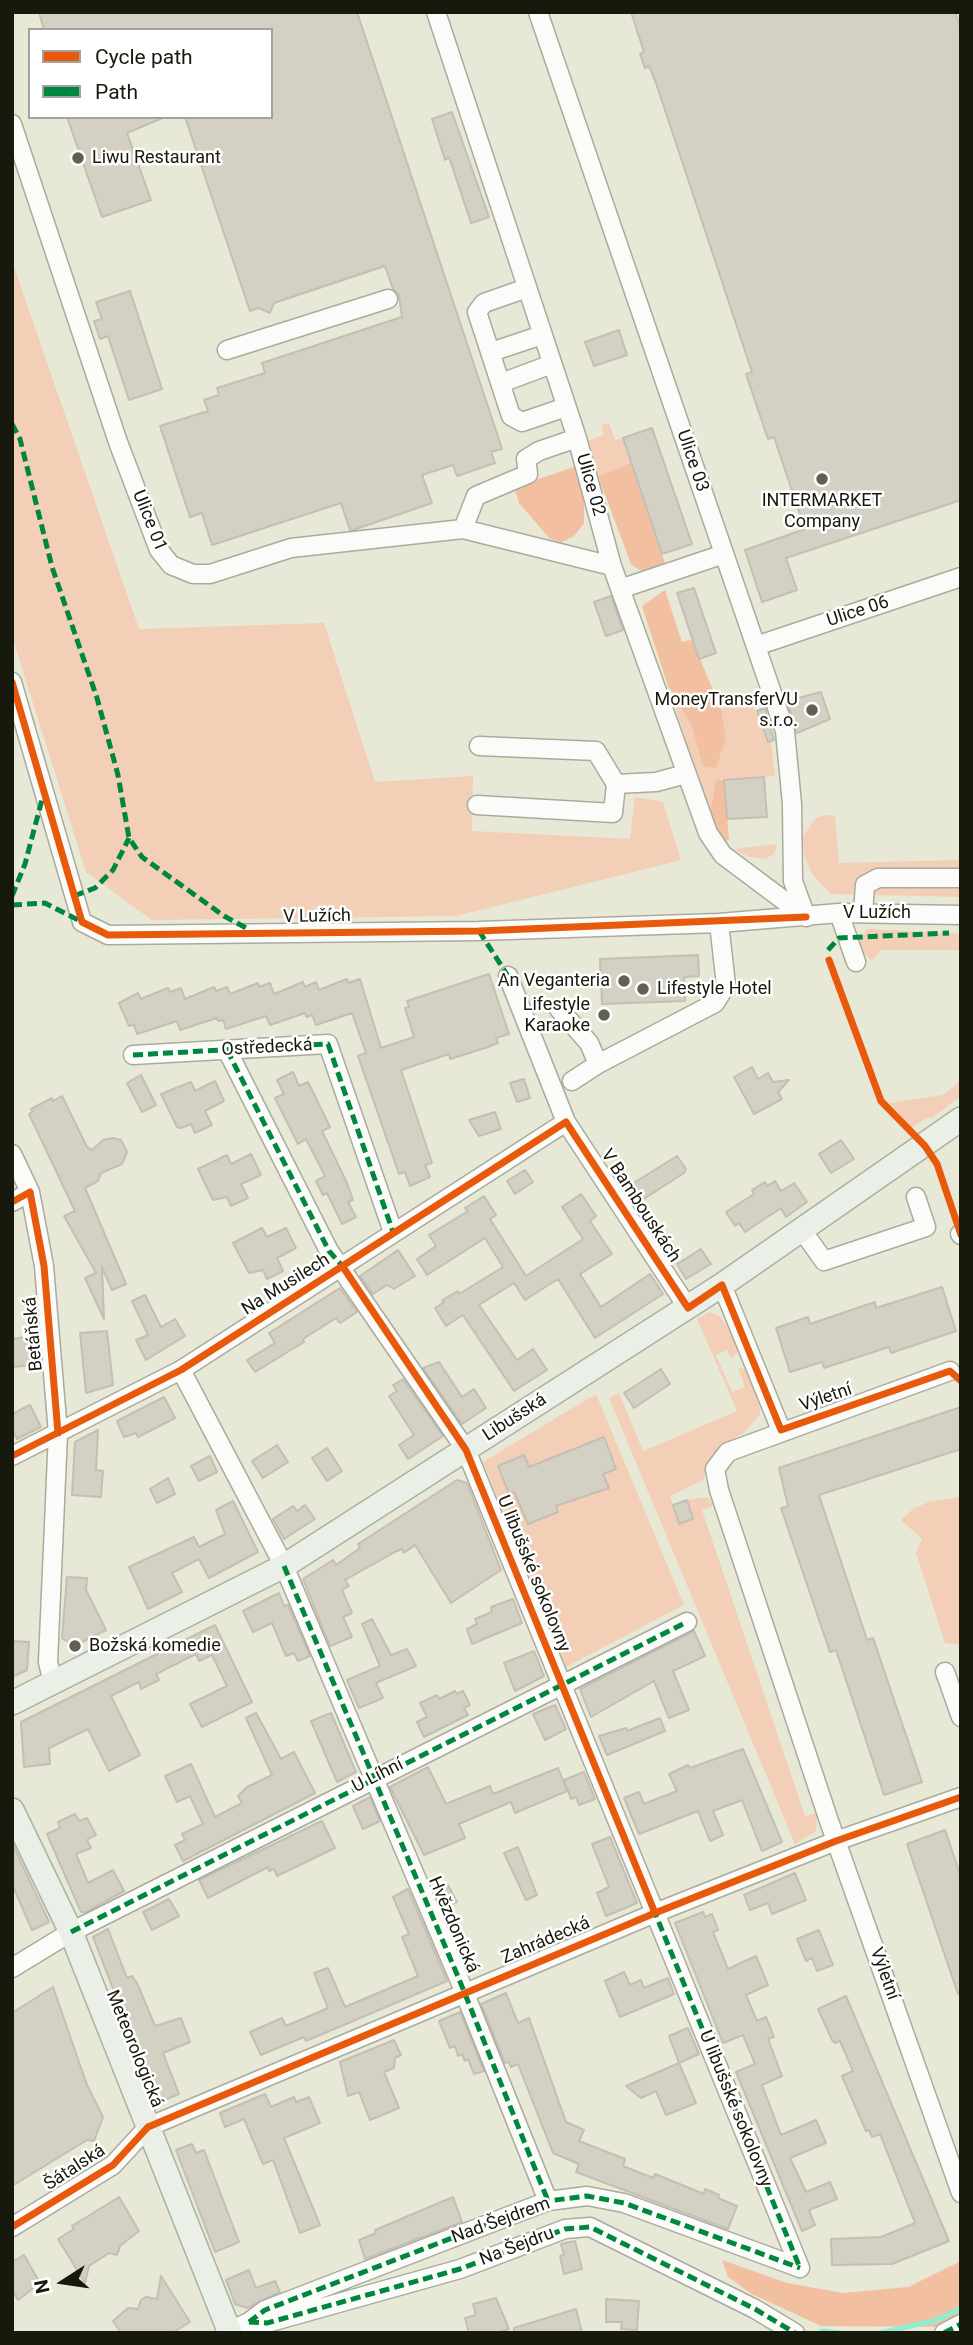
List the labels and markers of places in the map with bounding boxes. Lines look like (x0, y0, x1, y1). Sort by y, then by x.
place label: Liwu Restaurant (92, 147, 221, 169)
marker: Liwu Restaurant (70, 150, 86, 166)
marker: INTERMARKET Company (814, 471, 830, 487)
place label: INTERMARKET Company (762, 490, 882, 532)
place label: MoneyTransferVU s.r.o. (654, 689, 798, 732)
marker: MoneyTransferVU s.r.o. (804, 702, 820, 718)
place label: An Veganteria (498, 970, 610, 992)
marker: An Veganteria (616, 973, 632, 989)
place label: Lifestyle Hotel (657, 978, 772, 1000)
marker: Lifestyle Hotel (635, 981, 651, 997)
place label: Lifestyle Karaoke (523, 994, 590, 1036)
marker: Lifestyle Karaoke (596, 1007, 612, 1023)
place label: Božská komedie (89, 1635, 221, 1657)
marker: Božská komedie (67, 1638, 83, 1654)

